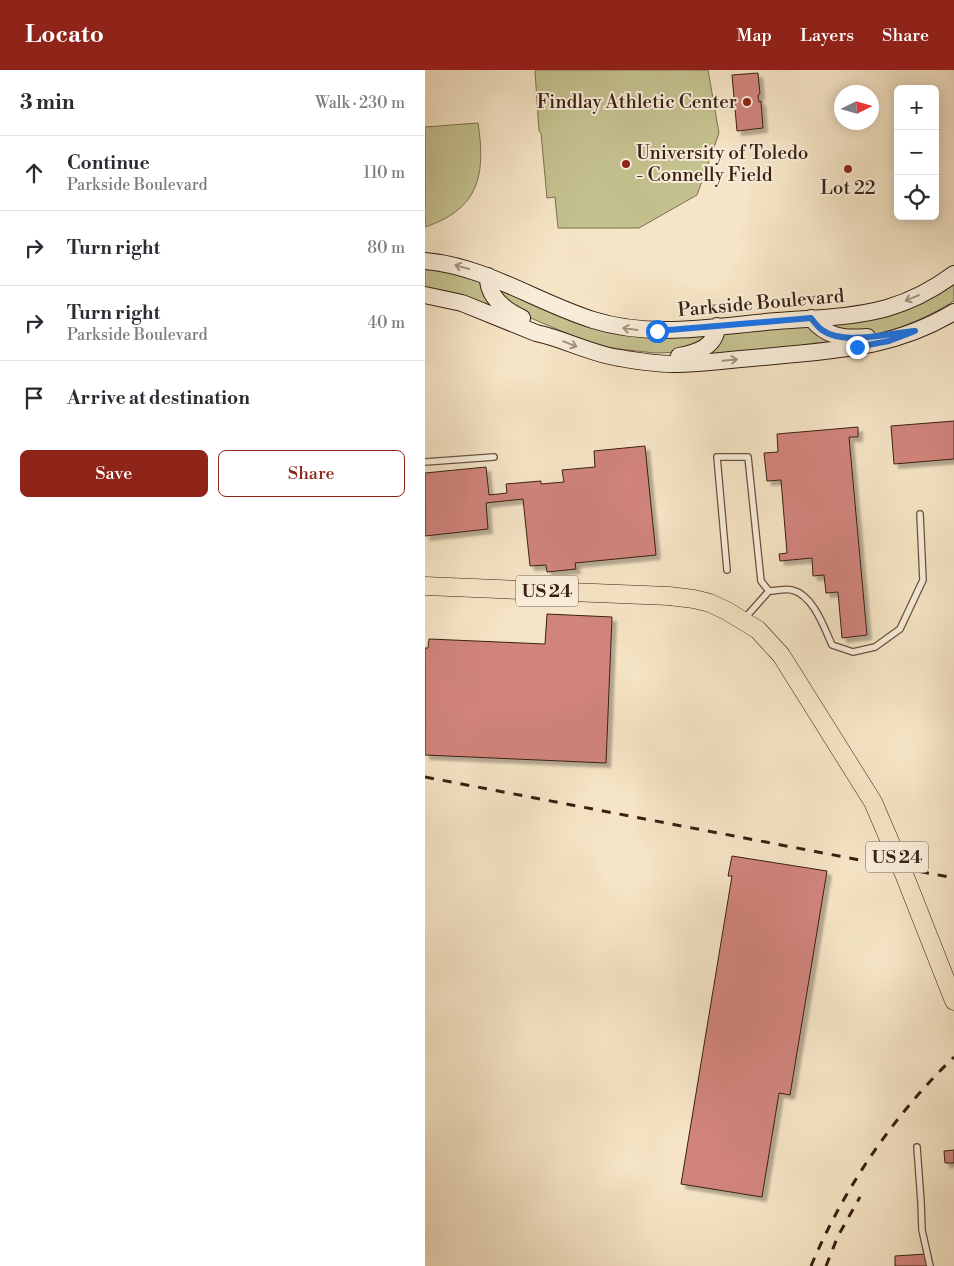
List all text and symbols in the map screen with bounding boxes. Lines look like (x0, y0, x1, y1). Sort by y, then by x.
text: Locato (25, 20, 104, 50)
text: Map (737, 24, 772, 47)
text: Layers (800, 24, 854, 47)
text: Share (882, 24, 929, 47)
north arrow (834, 85, 879, 130)
map controls (894, 85, 939, 220)
button: + (894, 85, 939, 130)
text: 3 min (20, 90, 75, 116)
place label: Findlay Athletic Center (537, 90, 737, 114)
text: Walk · 230 m (315, 93, 405, 113)
marker: Findlay Athletic Center (741, 96, 753, 108)
button: − (894, 130, 939, 175)
place label: University of Toledo - Connelly Field (636, 141, 809, 187)
text: Continue (67, 151, 150, 175)
marker: University of Toledo - Connelly Field (620, 158, 632, 170)
icon: ahead (20, 159, 48, 187)
text: 110 m (363, 163, 405, 183)
marker: Lot 22 (842, 163, 854, 175)
text: Parkside Boulevard (67, 175, 208, 195)
button: locate (894, 175, 939, 220)
place label: Lot 22 (820, 176, 876, 200)
icon: right (20, 234, 48, 262)
text: Turn right (67, 236, 160, 260)
text: 80 m (367, 238, 405, 258)
one-way arrow (454, 262, 470, 272)
street label: Parkside Boulevard (677, 284, 845, 322)
one-way arrow (905, 294, 920, 304)
text: Turn right (67, 301, 160, 325)
icon: right (20, 309, 48, 337)
text: 40 m (368, 313, 405, 333)
route start (646, 320, 669, 343)
one-way arrow (623, 323, 639, 333)
text: Parkside Boulevard (67, 325, 208, 345)
route end (846, 336, 869, 359)
one-way arrow (562, 340, 577, 349)
one-way arrow (722, 355, 738, 365)
icon: arrive (20, 384, 48, 412)
text: Arrive at destination (67, 386, 250, 410)
button: Save (20, 450, 208, 497)
button: Share (218, 450, 405, 497)
road number: US 24 (516, 576, 578, 606)
road number: US 24 (866, 842, 928, 872)

